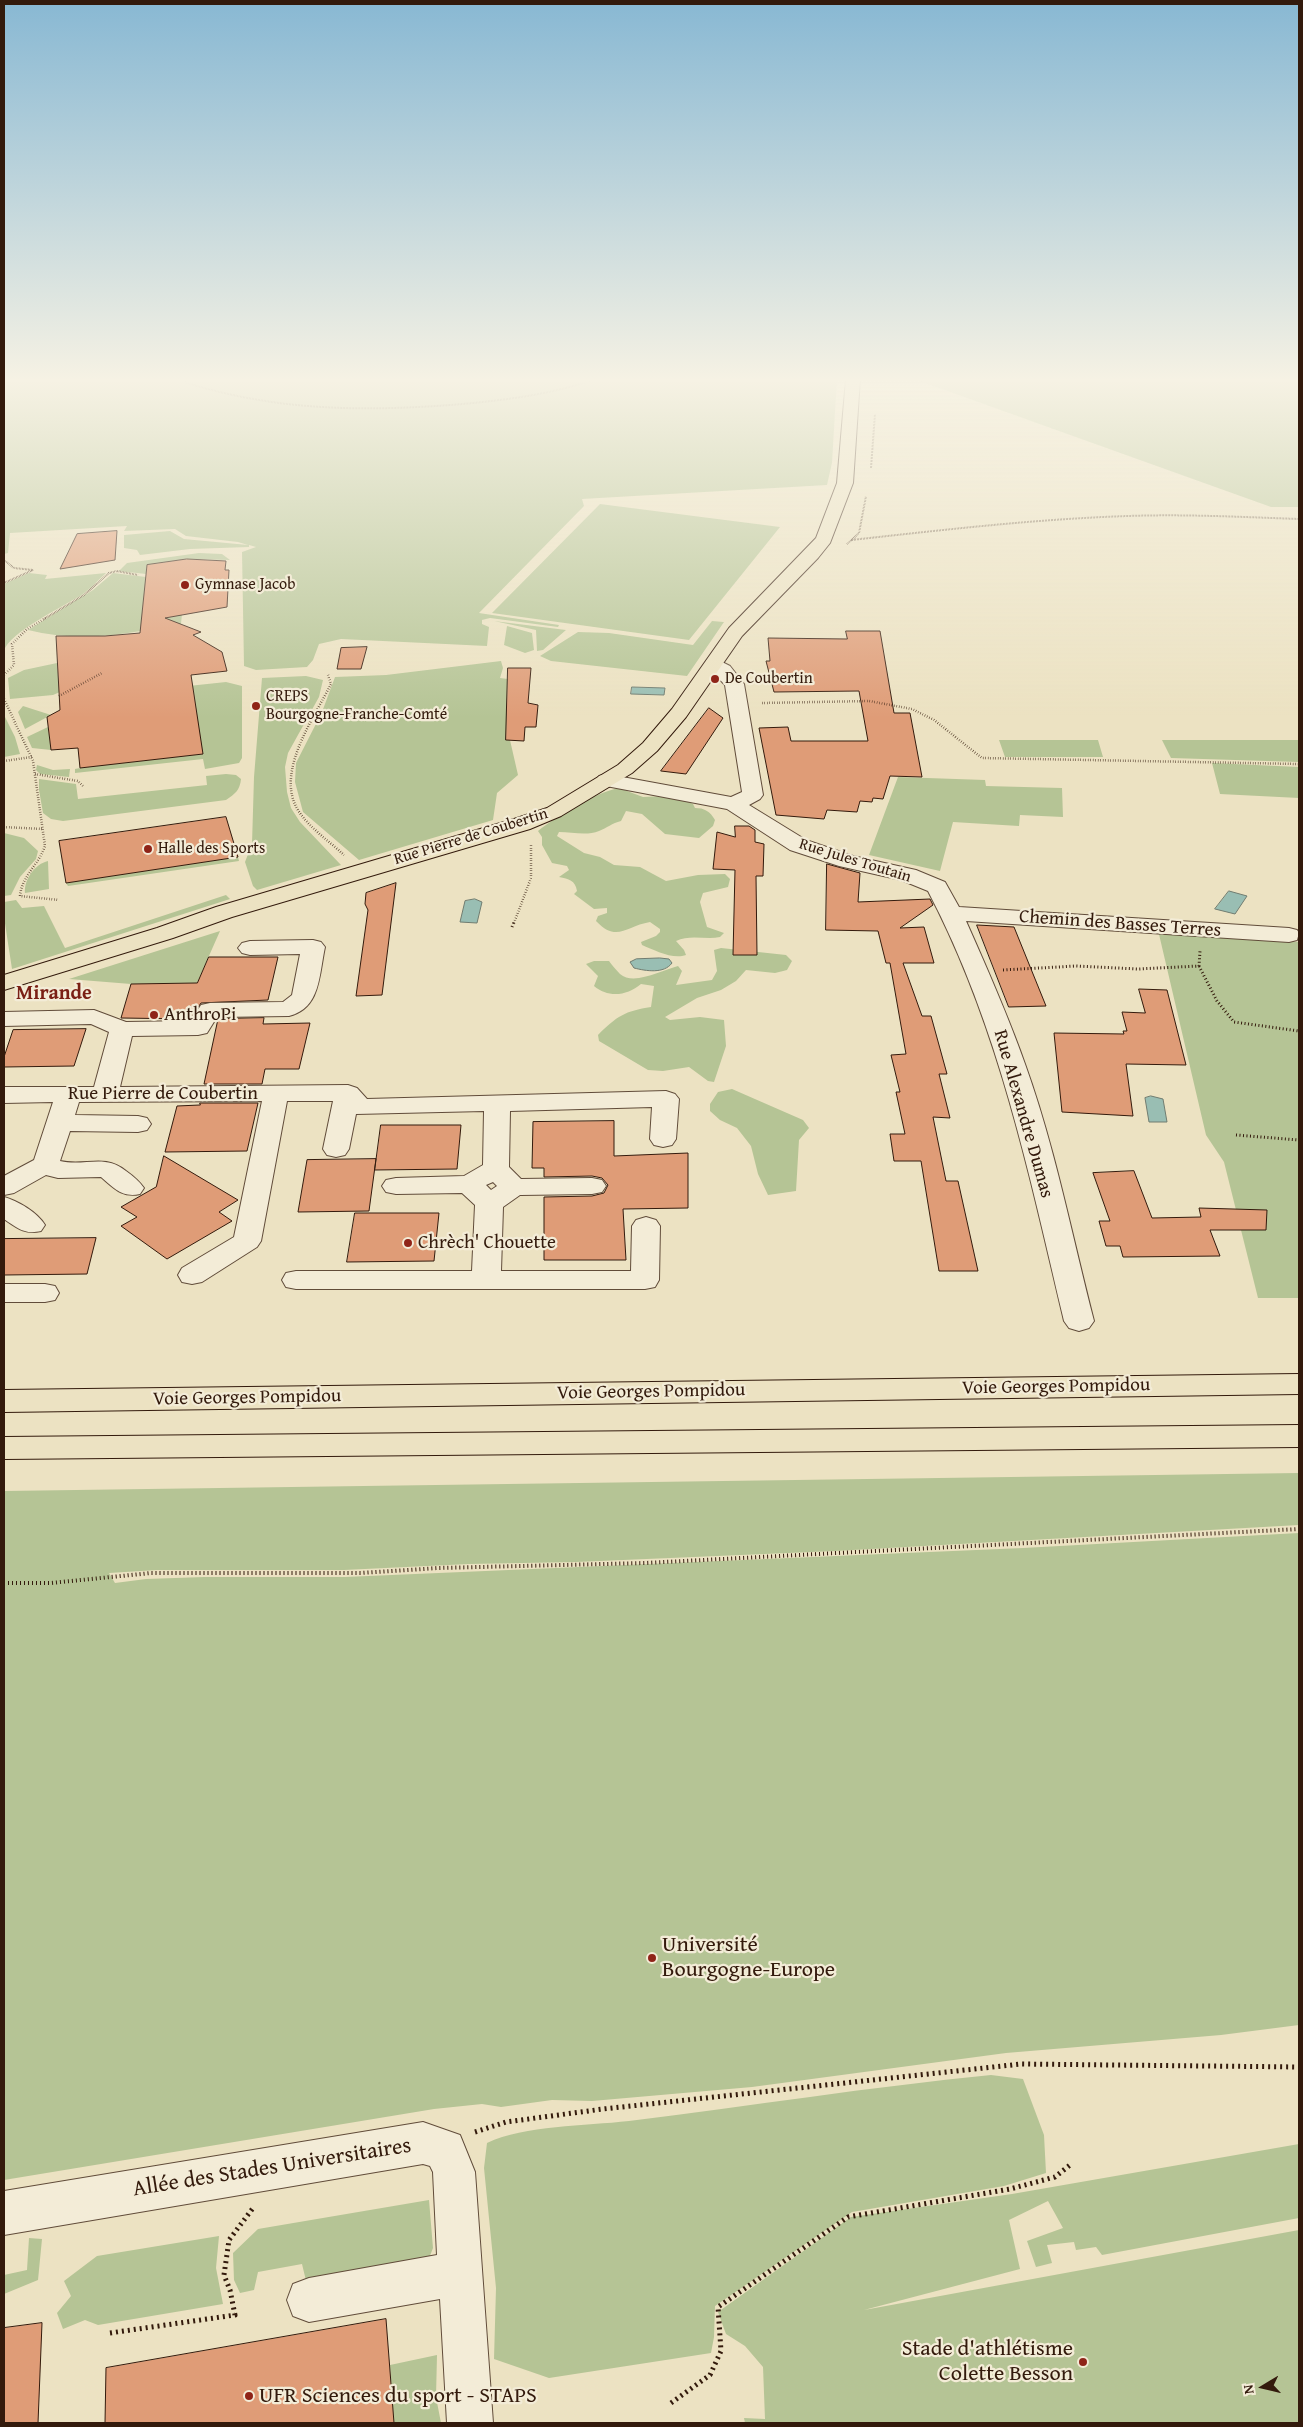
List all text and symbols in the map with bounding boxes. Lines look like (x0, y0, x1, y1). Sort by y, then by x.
place label: Gymnase Jacob (195, 575, 296, 595)
marker: Gymnase Jacob (179, 579, 191, 591)
place label: De Coubertin (725, 669, 813, 689)
marker: De Coubertin (709, 673, 721, 685)
place label: CREPS Bourgogne-Franche-Comté (266, 687, 447, 725)
marker: CREPS Bourgogne-Franche-Comté (250, 700, 262, 712)
street label: Rue Pierre de Coubertin (392, 804, 550, 870)
street label: Rue Jules Toutain (797, 835, 913, 887)
place label: Halle des Sports (158, 839, 265, 859)
marker: Halle des Sports (142, 843, 154, 855)
street label: Chemin des Basses Terres (1018, 906, 1222, 942)
district label: Mirande (16, 982, 92, 1006)
place label: AnthroPi (164, 1004, 236, 1026)
marker: AnthroPi (148, 1009, 160, 1021)
street label: Rue Alexandre Dumas (988, 1027, 1058, 1201)
street label: Rue Pierre de Coubertin (68, 1083, 258, 1105)
place label: Chrèch' Chouette (418, 1232, 556, 1254)
marker: Chrèch' Chouette (402, 1237, 414, 1249)
street label: Voie Georges Pompidou (962, 1374, 1150, 1400)
street label: Voie Georges Pompidou (557, 1379, 745, 1405)
street label: Voie Georges Pompidou (153, 1385, 341, 1411)
place label: Université Bourgogne-Europe (662, 1932, 835, 1984)
marker: Université Bourgogne-Europe (646, 1952, 658, 1964)
street label: Allée des Stades Universitaires (131, 2133, 413, 2203)
place label: Stade d'athlétisme Colette Besson (902, 2336, 1073, 2388)
marker: Stade d'athlétisme Colette Besson (1077, 2356, 1089, 2368)
north arrow (1238, 2362, 1288, 2412)
place label: UFR Sciences du sport - STAPS (259, 2383, 537, 2409)
text: N (1238, 2383, 1259, 2396)
marker: UFR Sciences du sport - STAPS (243, 2390, 255, 2402)

